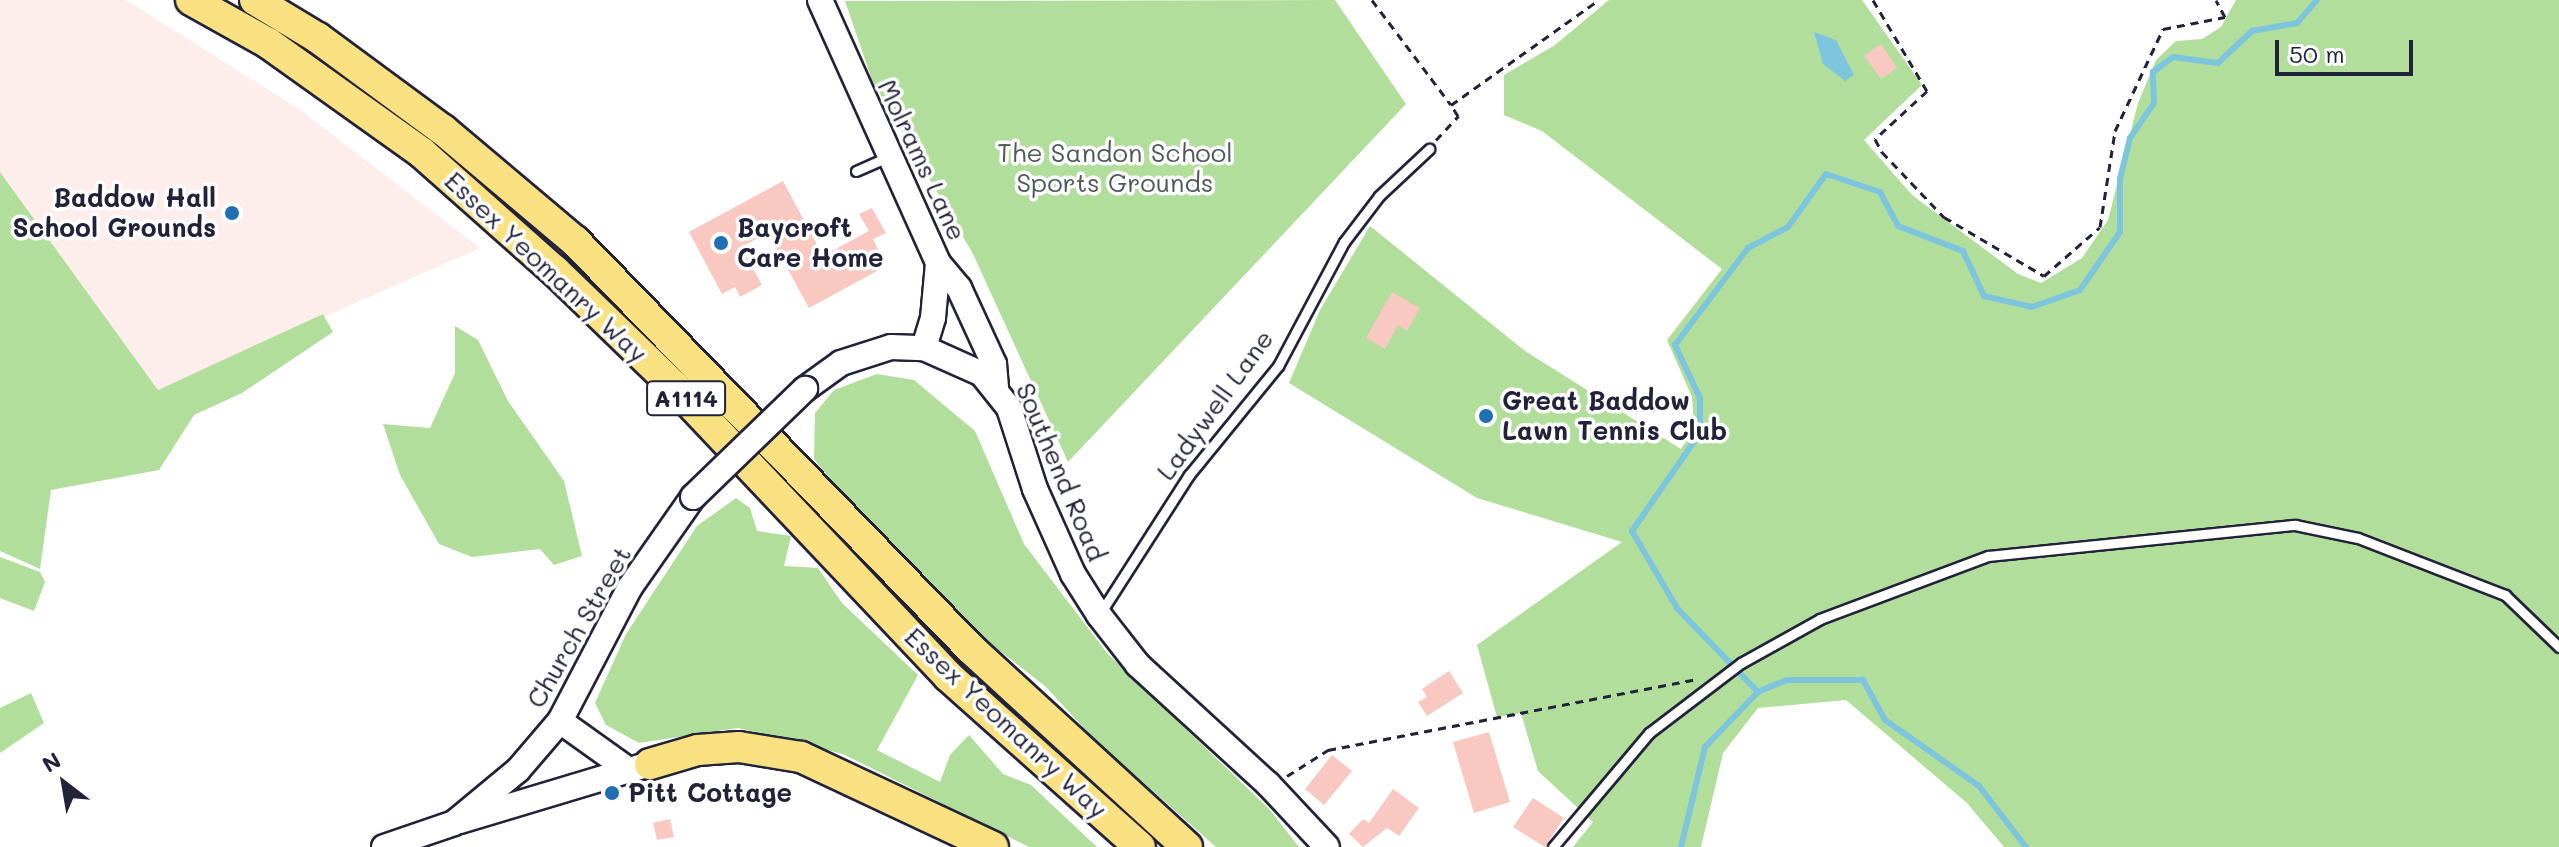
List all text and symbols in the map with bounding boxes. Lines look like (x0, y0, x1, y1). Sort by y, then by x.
scale bar (2279, 24, 2417, 74)
text: 50 m (2289, 38, 2345, 69)
street label: Molrams Lane (871, 75, 973, 245)
park label: The Sandon School Sports Grounds (997, 137, 1233, 198)
street label: Essex Yeomanry Way (438, 165, 654, 369)
place label: Baddow Hall School Grounds (12, 182, 216, 244)
marker: Baddow Hall School Grounds (223, 204, 241, 222)
place label: Baycroft Care Home (737, 212, 884, 274)
marker: Baycroft Care Home (712, 234, 730, 252)
street label: Ladywell Lane (1150, 324, 1280, 486)
road number: A1114 (646, 378, 726, 418)
street label: Southend Road (1009, 378, 1113, 566)
place label: Great Baddow Lawn Tennis Club (1502, 385, 1727, 446)
marker: Great Baddow Lawn Tennis Club (1477, 407, 1495, 425)
street label: Church Street (520, 541, 638, 713)
street label: Essex Yeomanry Way (898, 621, 1114, 825)
north arrow (24, 743, 104, 823)
text: N (37, 745, 66, 779)
place label: Pitt Cottage (628, 777, 792, 809)
marker: Pitt Cottage (603, 784, 621, 802)

